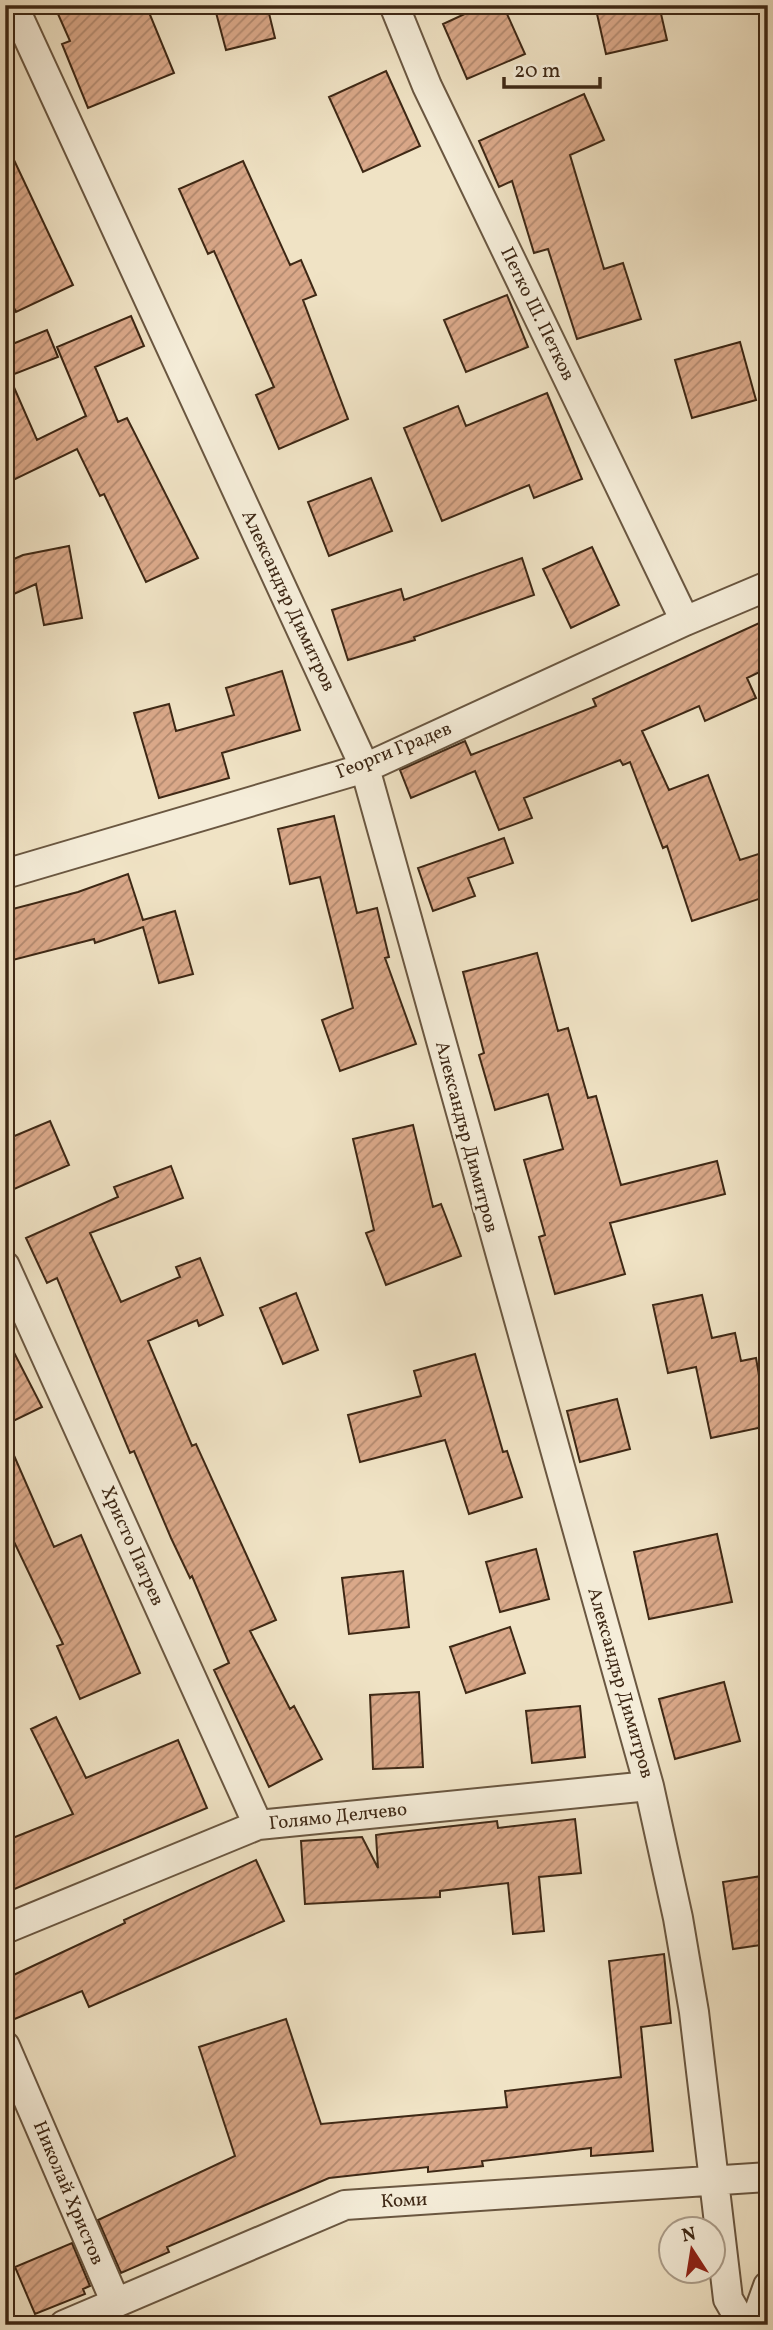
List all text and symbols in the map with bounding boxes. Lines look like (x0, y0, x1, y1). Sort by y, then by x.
scale bar (504, 46, 600, 90)
text: 20 m (514, 57, 560, 86)
street label: Петко Ш. Петков (493, 243, 581, 385)
street label: Александър Димитров (235, 506, 341, 696)
street label: Георги Градев (332, 716, 456, 786)
street label: Александър Димитров (428, 1038, 504, 1236)
street label: Христо Патрев (94, 1482, 170, 1610)
street label: Александър Димитров (580, 1585, 660, 1781)
street label: Голямо Делчево (268, 1797, 408, 1837)
street label: Николай Христов (26, 2117, 110, 2269)
street label: Коми (380, 2187, 428, 2215)
north arrow (658, 2214, 728, 2284)
text: N (679, 2221, 699, 2249)

